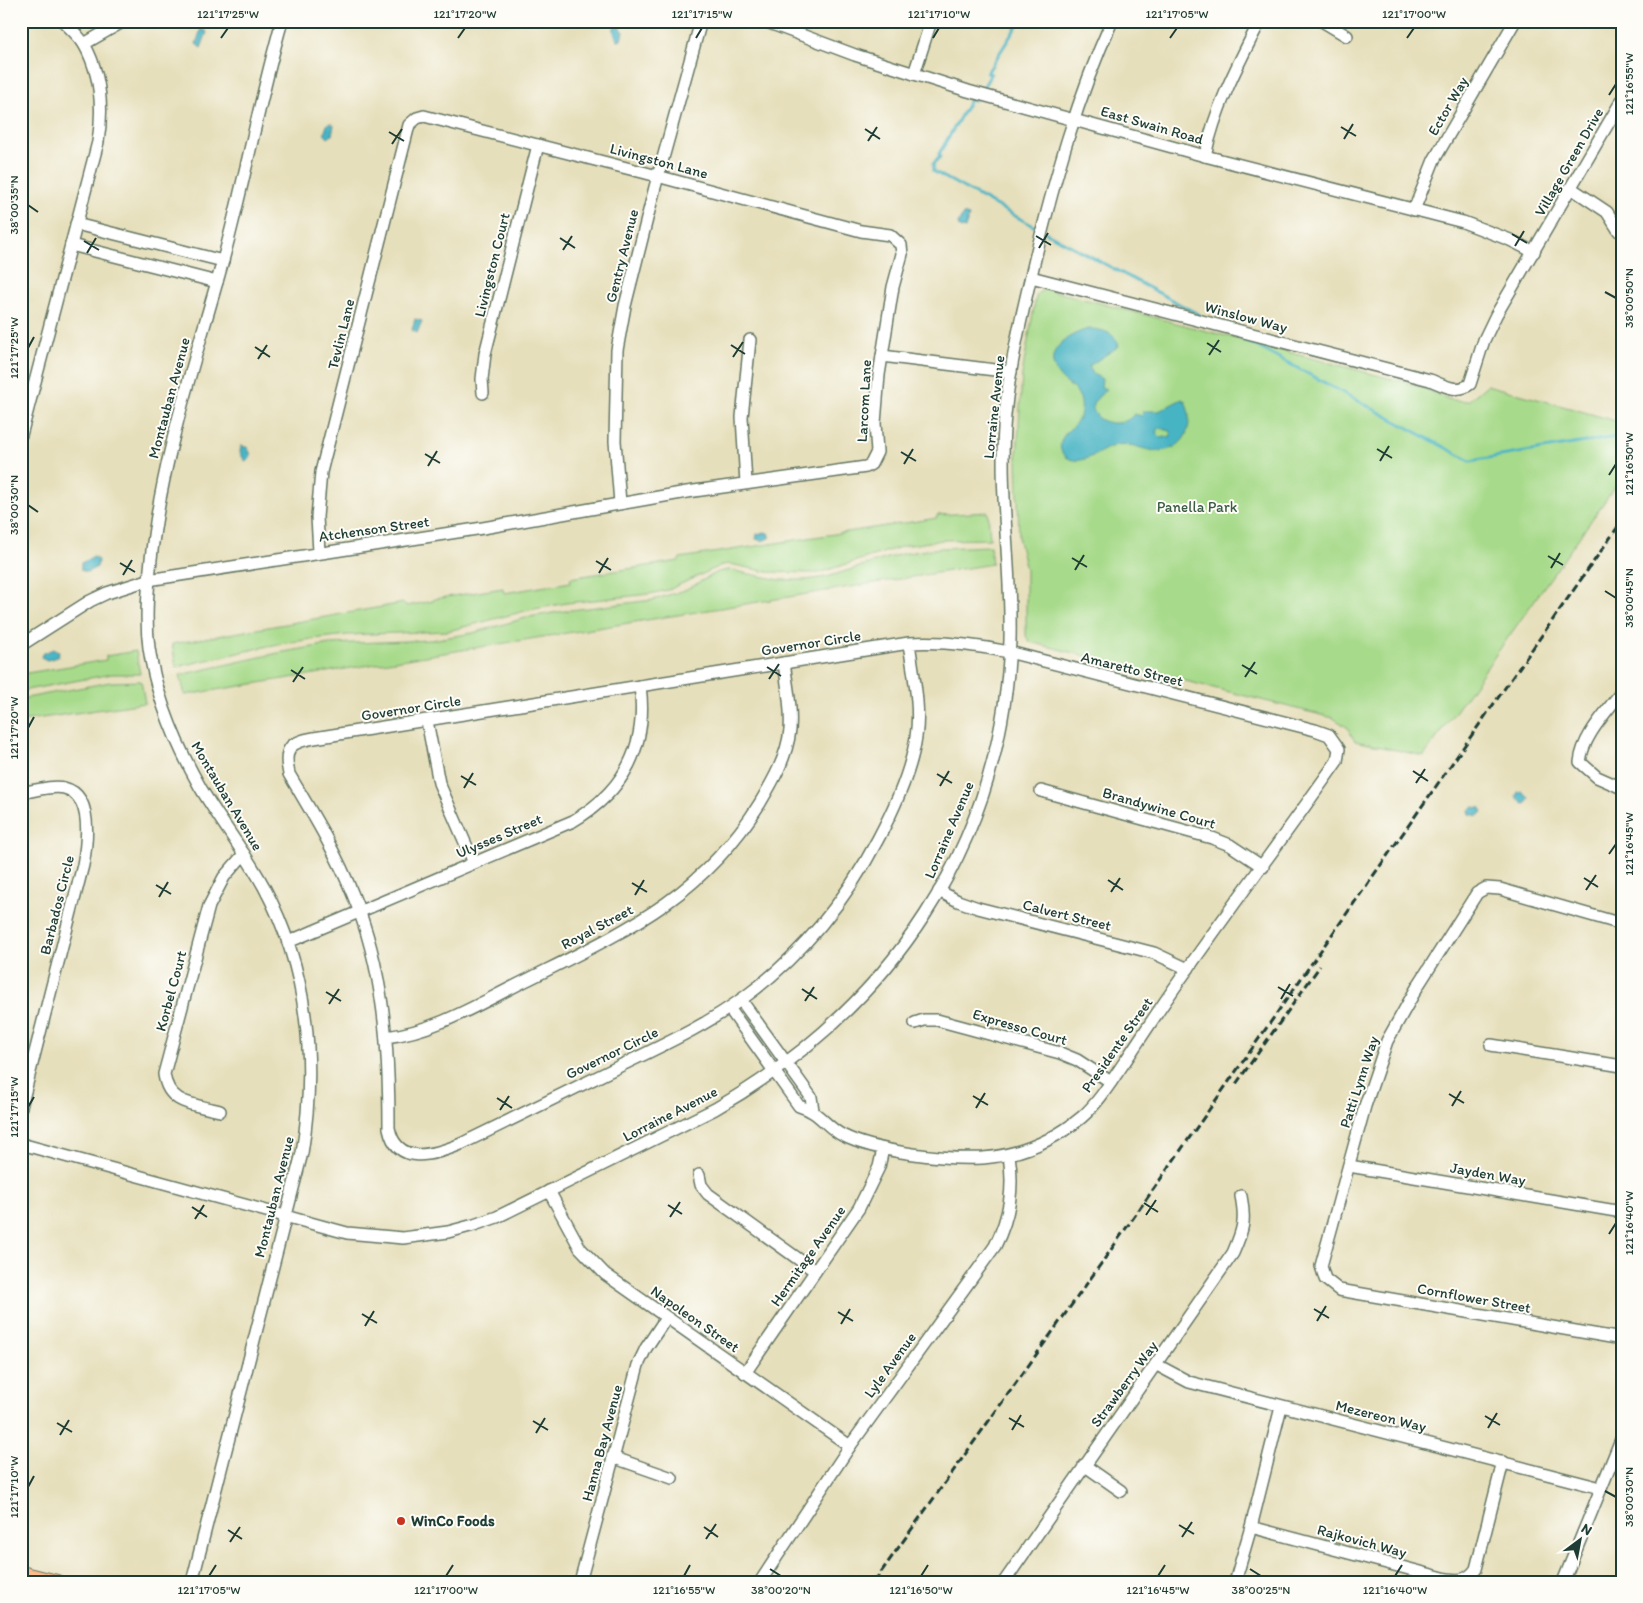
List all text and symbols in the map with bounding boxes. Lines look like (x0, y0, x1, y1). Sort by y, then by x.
text: 121°17'25"W (197, 7, 259, 21)
text: 121°17'20"W (433, 7, 497, 21)
text: 121°17'15"W (671, 7, 733, 21)
text: 121°17'10"W (908, 7, 970, 21)
text: 121°17'05"W (1145, 7, 1209, 21)
text: 121°17'00"W (1382, 7, 1446, 21)
text: 121°16'55"W (1622, 53, 1636, 115)
street label: Ector Way (1424, 73, 1472, 139)
street label: East Swain Road (1099, 102, 1205, 148)
street label: Village Green Drive (1531, 105, 1607, 219)
street label: Livingston Lane (608, 139, 710, 183)
text: 38°00'35"N (7, 176, 21, 235)
street label: Gentry Avenue (602, 207, 642, 305)
street label: Livingston Court (470, 211, 514, 319)
text: 38°00'50"N (1622, 268, 1636, 328)
street label: Tevlin Lane (324, 297, 358, 371)
street label: Winslow Way (1203, 297, 1289, 337)
text: 121°17'25"W (7, 317, 21, 379)
street label: Montauban Avenue (144, 336, 194, 460)
street label: Lorraine Avenue (980, 354, 1008, 460)
street label: Larcom Lane (853, 359, 875, 443)
text: 121°16'50"W (1622, 432, 1636, 496)
text: 38°00'30"N (7, 475, 21, 535)
park label: Panella Park (1157, 498, 1238, 516)
street label: Atchenson Street (317, 512, 431, 546)
text: 38°00'45"N (1622, 568, 1636, 628)
street label: Governor Circle (760, 626, 862, 660)
street label: Amaretto Street (1079, 648, 1185, 690)
street label: Governor Circle (360, 691, 462, 725)
text: 121°17'20"W (7, 696, 21, 760)
street label: Montauban Avenue (187, 738, 267, 854)
street label: Lorraine Avenue (920, 779, 978, 881)
street label: Brandywine Court (1100, 783, 1218, 833)
street label: Ulysses Street (453, 810, 545, 862)
text: 121°16'45"W (1622, 812, 1636, 876)
street label: Barbados Circle (36, 853, 78, 957)
street label: Calvert Street (1021, 895, 1114, 935)
street label: Royal Street (558, 900, 636, 953)
street label: Korbel Court (152, 948, 191, 1033)
street label: Presidente Street (1077, 994, 1157, 1096)
street label: Expresso Court (971, 1005, 1070, 1049)
street label: Governor Circle (563, 1023, 661, 1083)
street label: Patti Lynn Way (1336, 1034, 1382, 1130)
text: 121°17'15"W (7, 1076, 21, 1138)
street label: Lorraine Avenue (620, 1082, 720, 1146)
street label: Montauban Avenue (250, 1134, 298, 1260)
street label: Jayden Way (1449, 1159, 1527, 1189)
text: 121°16'40"W (1622, 1191, 1636, 1255)
street label: Hermitage Avenue (767, 1202, 849, 1310)
street label: Cornflower Street (1416, 1279, 1533, 1317)
street label: Napoleon Street (647, 1282, 743, 1356)
street label: Lyle Avenue (860, 1329, 920, 1401)
street label: Strawberry Way (1087, 1337, 1161, 1431)
street label: Hanna Bay Avenue (578, 1383, 626, 1503)
street label: Mezereon Way (1334, 1396, 1428, 1436)
text: 121°17'10"W (7, 1456, 21, 1518)
text: 38°00'30"N (1622, 1467, 1636, 1527)
place label: WinCo Foods (411, 1512, 495, 1530)
marker: WinCo Foods (395, 1515, 407, 1527)
north arrow (1556, 1516, 1606, 1566)
street label: Rajkovich Way (1315, 1520, 1409, 1562)
text: N (1578, 1520, 1595, 1539)
text: 121°17'05"W (177, 1583, 241, 1597)
text: 121°17'00"W (414, 1583, 478, 1597)
text: 121°16'55"W (653, 1583, 715, 1597)
text: 38°00'20"N (751, 1583, 811, 1597)
text: 121°16'50"W (889, 1583, 953, 1597)
text: 121°16'45"W (1126, 1583, 1190, 1597)
text: 38°00'25"N (1232, 1583, 1290, 1597)
text: 121°16'40"W (1363, 1583, 1427, 1597)

